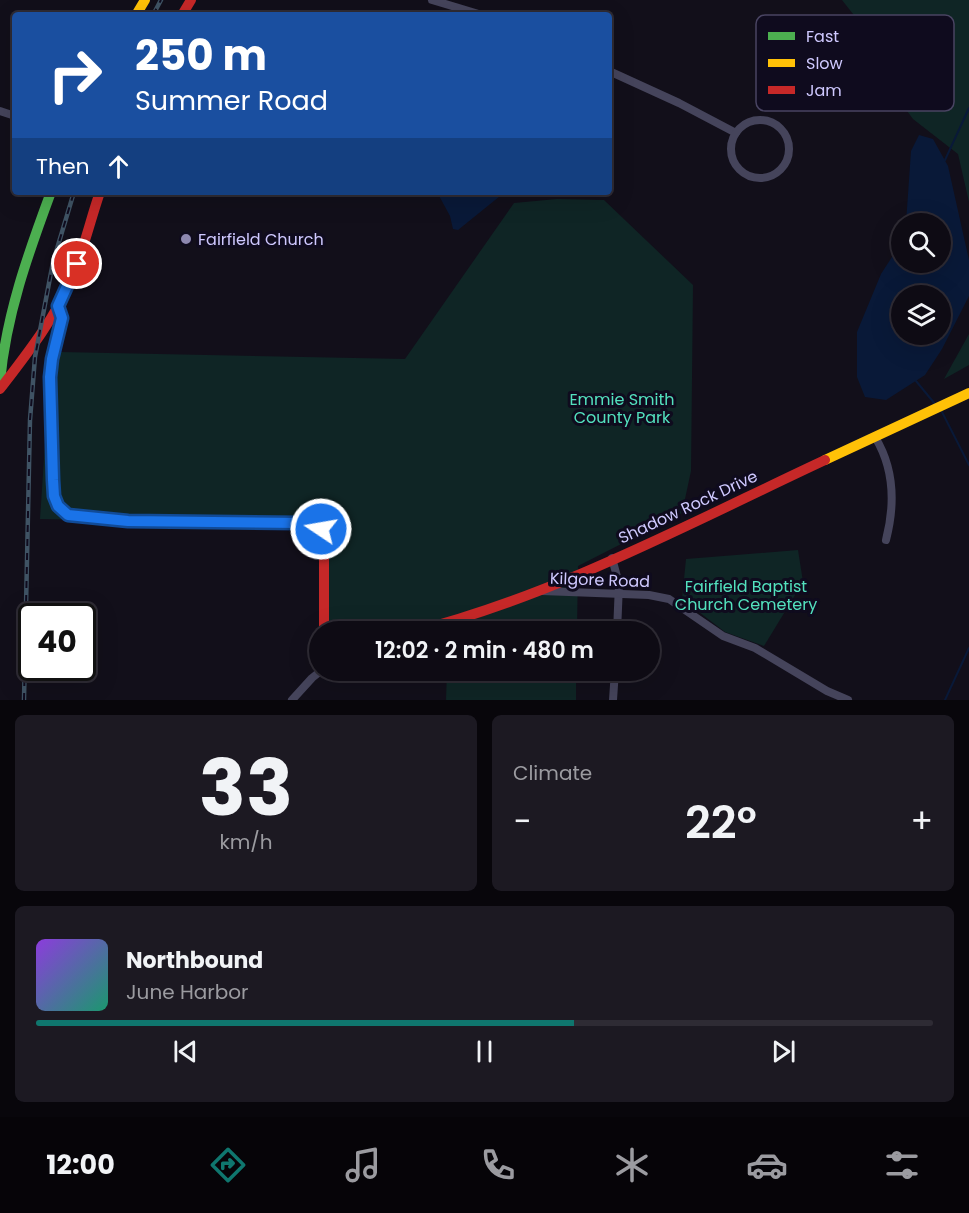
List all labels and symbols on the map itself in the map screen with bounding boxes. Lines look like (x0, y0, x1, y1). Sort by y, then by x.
legend (756, 15, 954, 111)
text: Fast (806, 25, 839, 48)
text: Slow (806, 52, 843, 75)
text: Jam (806, 79, 842, 102)
place label: Fairfield Church (198, 228, 324, 251)
marker: Fairfield Church (179, 232, 193, 246)
pin (51, 238, 102, 289)
park label: Emmie Smith County Park (569, 388, 675, 429)
street label: Shadow Rock Drive (615, 465, 761, 549)
position arrow (289, 497, 353, 561)
street label: Kilgore Road (549, 567, 651, 593)
park label: Fairfield Baptist Church Cemetery (675, 575, 817, 616)
speed limit sign: 40 (18, 603, 96, 681)

